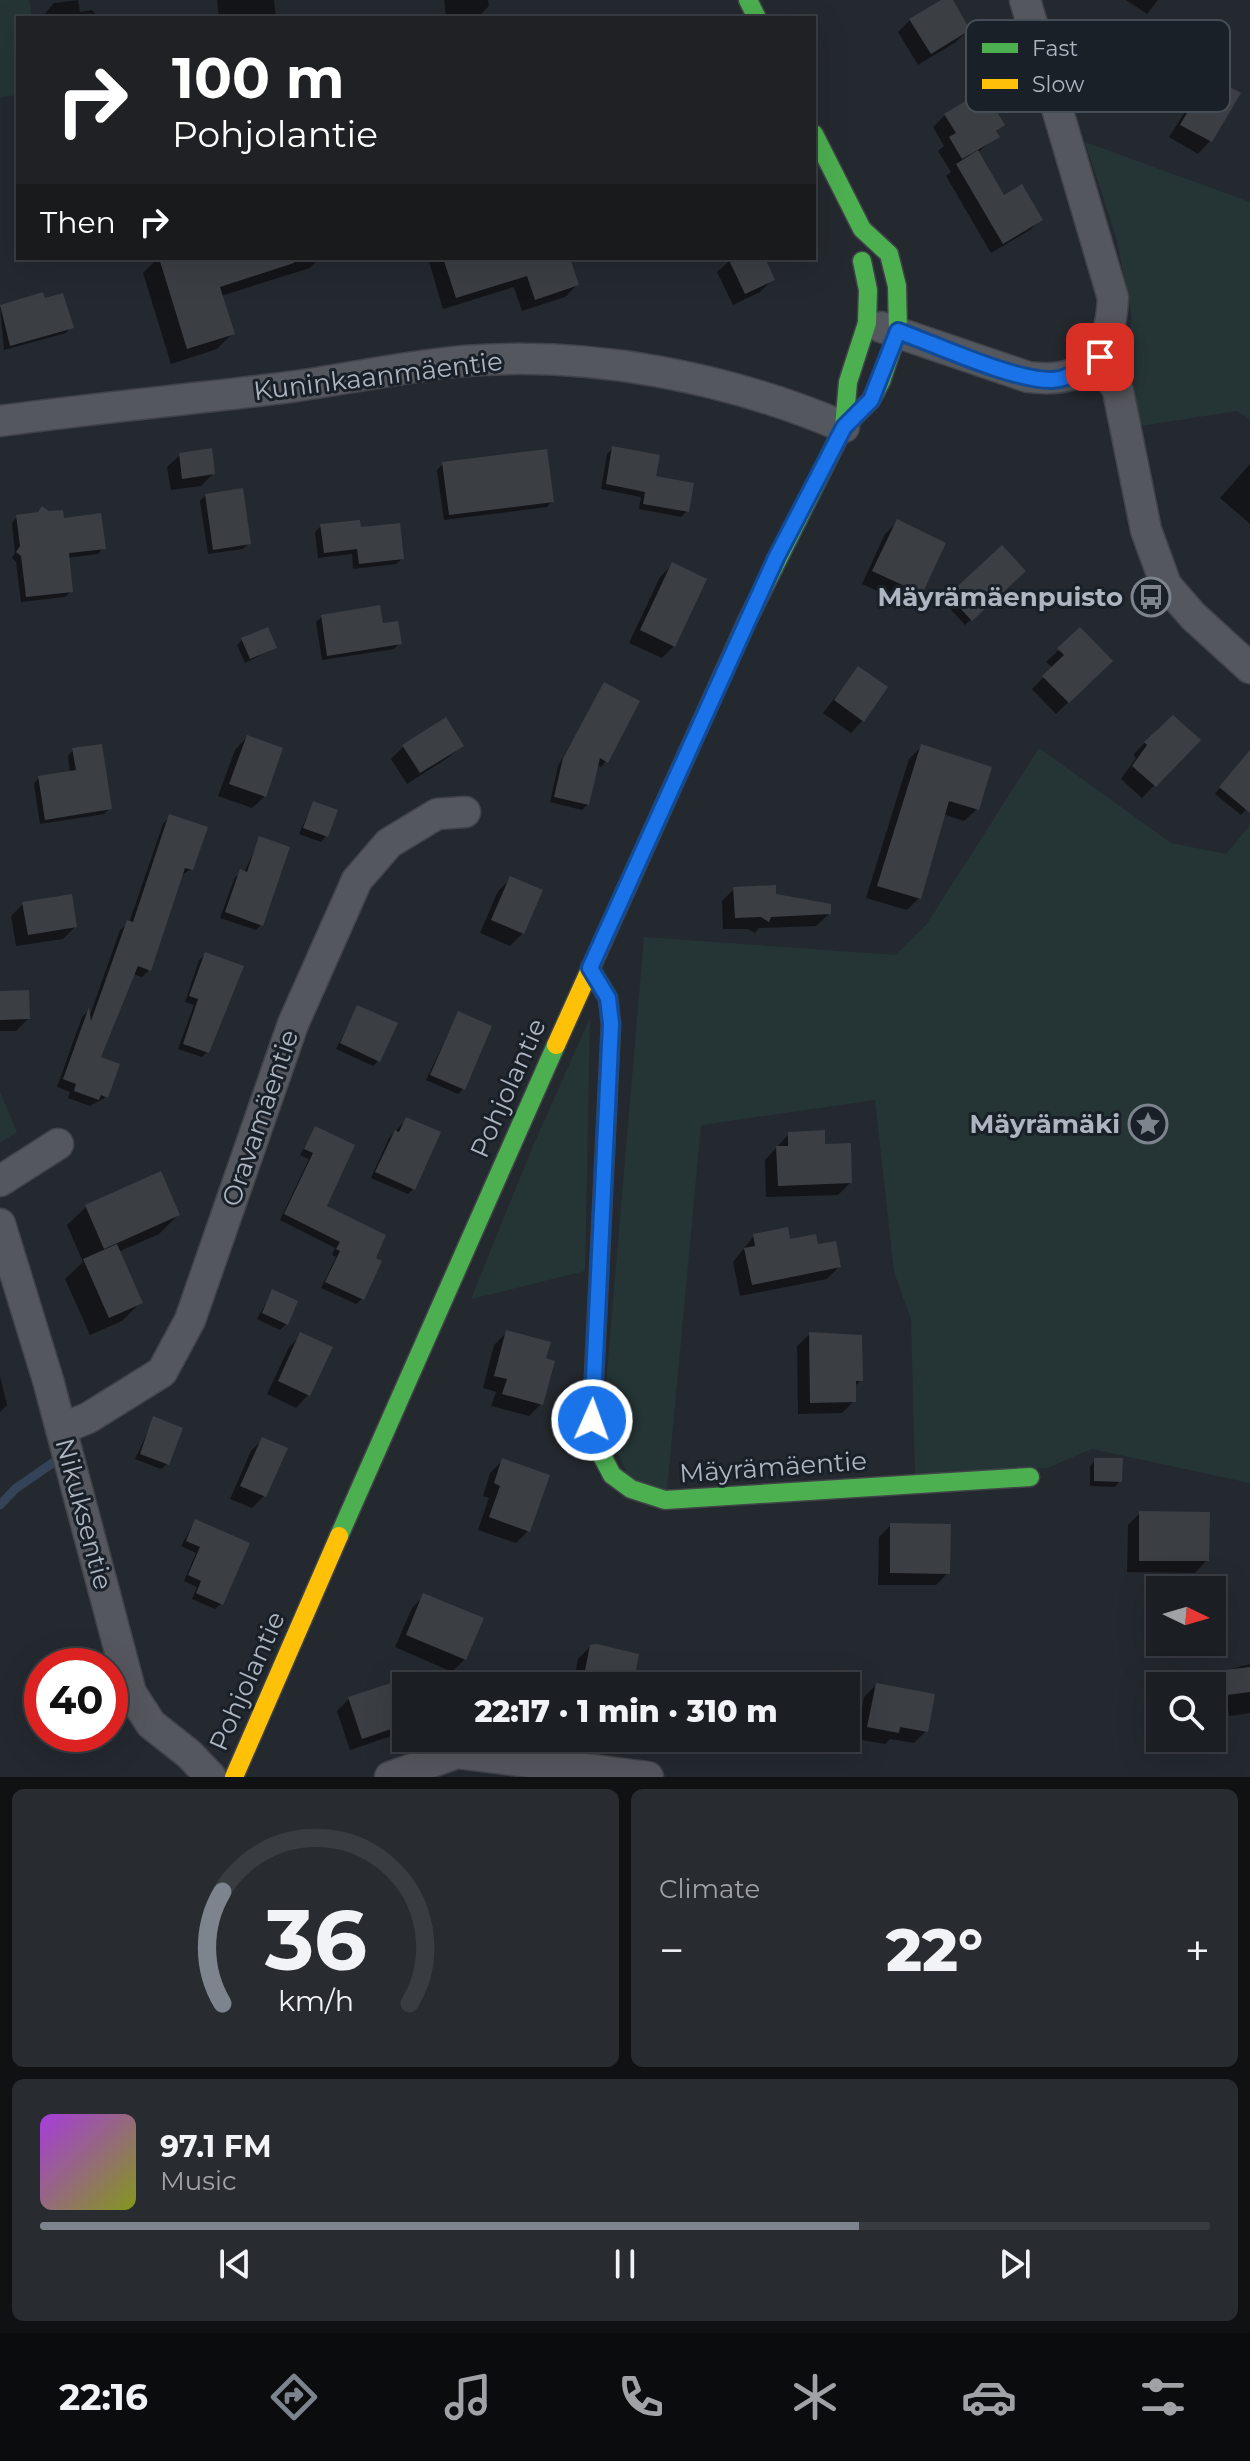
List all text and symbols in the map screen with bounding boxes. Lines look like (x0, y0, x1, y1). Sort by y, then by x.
legend (966, 20, 1230, 112)
text: Fast (1032, 35, 1078, 62)
text: 100 m (172, 44, 345, 112)
icon: right (40, 48, 144, 152)
text: Slow (1032, 71, 1085, 98)
text: Pohjolantie (172, 112, 378, 156)
icon: right (132, 200, 176, 244)
text: Then (40, 204, 116, 241)
pin (1066, 323, 1134, 391)
icon: arrive (1078, 335, 1122, 379)
street label: Kuninkaanmäentie (252, 345, 504, 407)
bus stop icon: Mäyrämäenpuisto (1130, 576, 1172, 618)
place label: Mäyrämäenpuisto (877, 581, 1123, 613)
street label: Pohjolantie (463, 1014, 553, 1162)
street label: Oravamäentie (215, 1025, 305, 1211)
place icon: Mäyrämäki (1127, 1103, 1169, 1145)
place label: Mäyrämäki (969, 1108, 1120, 1140)
position arrow (550, 1378, 634, 1462)
street label: Nikuksentie (48, 1435, 120, 1593)
street label: Mäyrämäentie (678, 1444, 868, 1490)
north arrow (1146, 1576, 1226, 1656)
map controls (1146, 1576, 1226, 1752)
street label: Pohjolantie (202, 1607, 292, 1755)
speed limit sign: 40 (24, 1648, 128, 1752)
button: search (1146, 1672, 1226, 1752)
text: 22:17 · 1 min · 310 m (474, 1693, 778, 1730)
text: Climate (659, 1873, 760, 1905)
text: 36 (263, 1889, 367, 1991)
text: 22° (886, 1913, 983, 1986)
text: − (659, 1923, 684, 1977)
text: + (1185, 1923, 1210, 1977)
text: km/h (277, 1983, 354, 2018)
text: 97.1 FM (160, 2128, 272, 2165)
text: Music (160, 2165, 237, 2197)
icon: previous (213, 2242, 257, 2286)
icon: pause (603, 2242, 647, 2286)
icon: next (993, 2242, 1037, 2286)
icon: directions (266, 2369, 322, 2425)
icon: music (440, 2369, 496, 2425)
icon: phone (613, 2369, 669, 2425)
icon: climate (787, 2369, 843, 2425)
icon: car (961, 2369, 1017, 2425)
icon: filters (1135, 2369, 1191, 2425)
text: 22:16 (59, 2375, 148, 2419)

